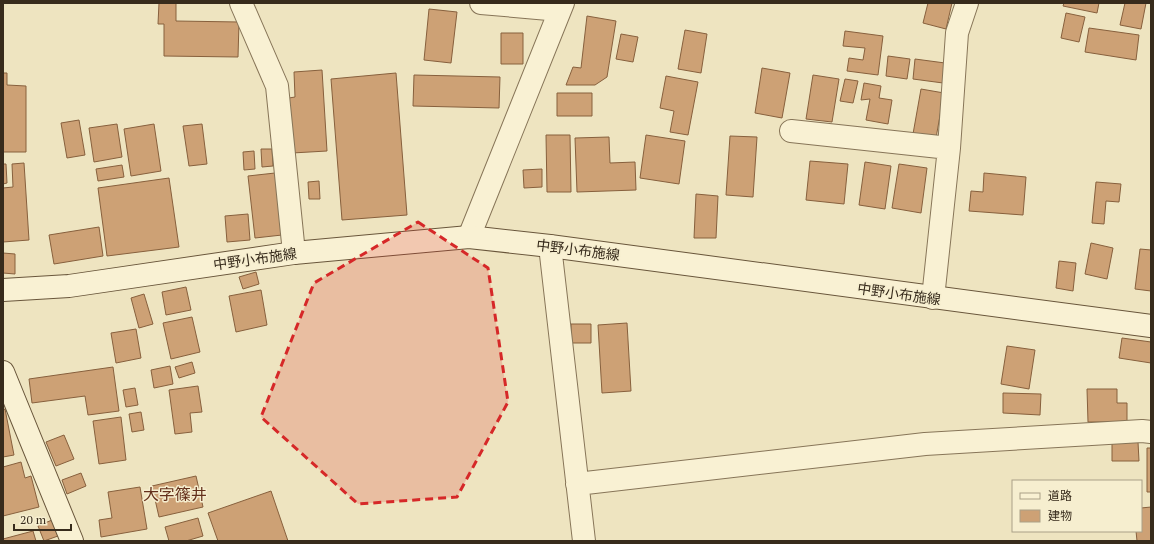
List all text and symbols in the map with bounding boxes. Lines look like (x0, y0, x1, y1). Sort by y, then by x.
street label: 中野小布施線 (535, 235, 621, 264)
street label: 中野小布施線 (212, 243, 298, 274)
street label: 中野小布施線 (856, 278, 942, 309)
legend (1012, 480, 1142, 532)
district label: 大字篠井 (143, 483, 207, 505)
text: 道路 (1048, 488, 1072, 503)
scale bar (14, 506, 71, 532)
text: 建物 (1048, 508, 1072, 523)
text: 20 m (20, 512, 47, 527)

